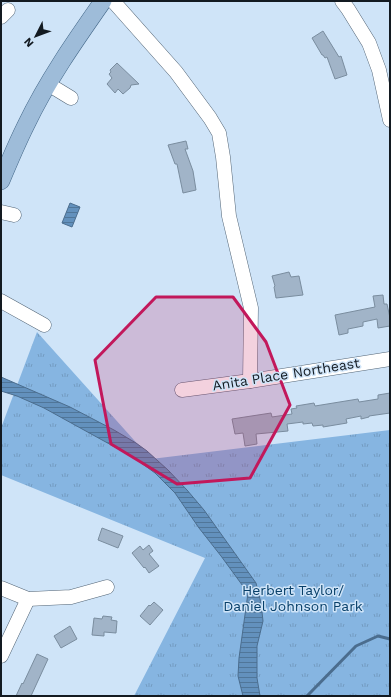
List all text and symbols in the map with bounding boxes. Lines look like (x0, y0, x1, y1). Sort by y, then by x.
north arrow (16, 16, 56, 56)
text: N (21, 35, 36, 50)
street label: Anita Place Northeast (211, 354, 361, 394)
park label: Herbert Taylor/ Daniel Johnson Park (223, 582, 363, 614)

